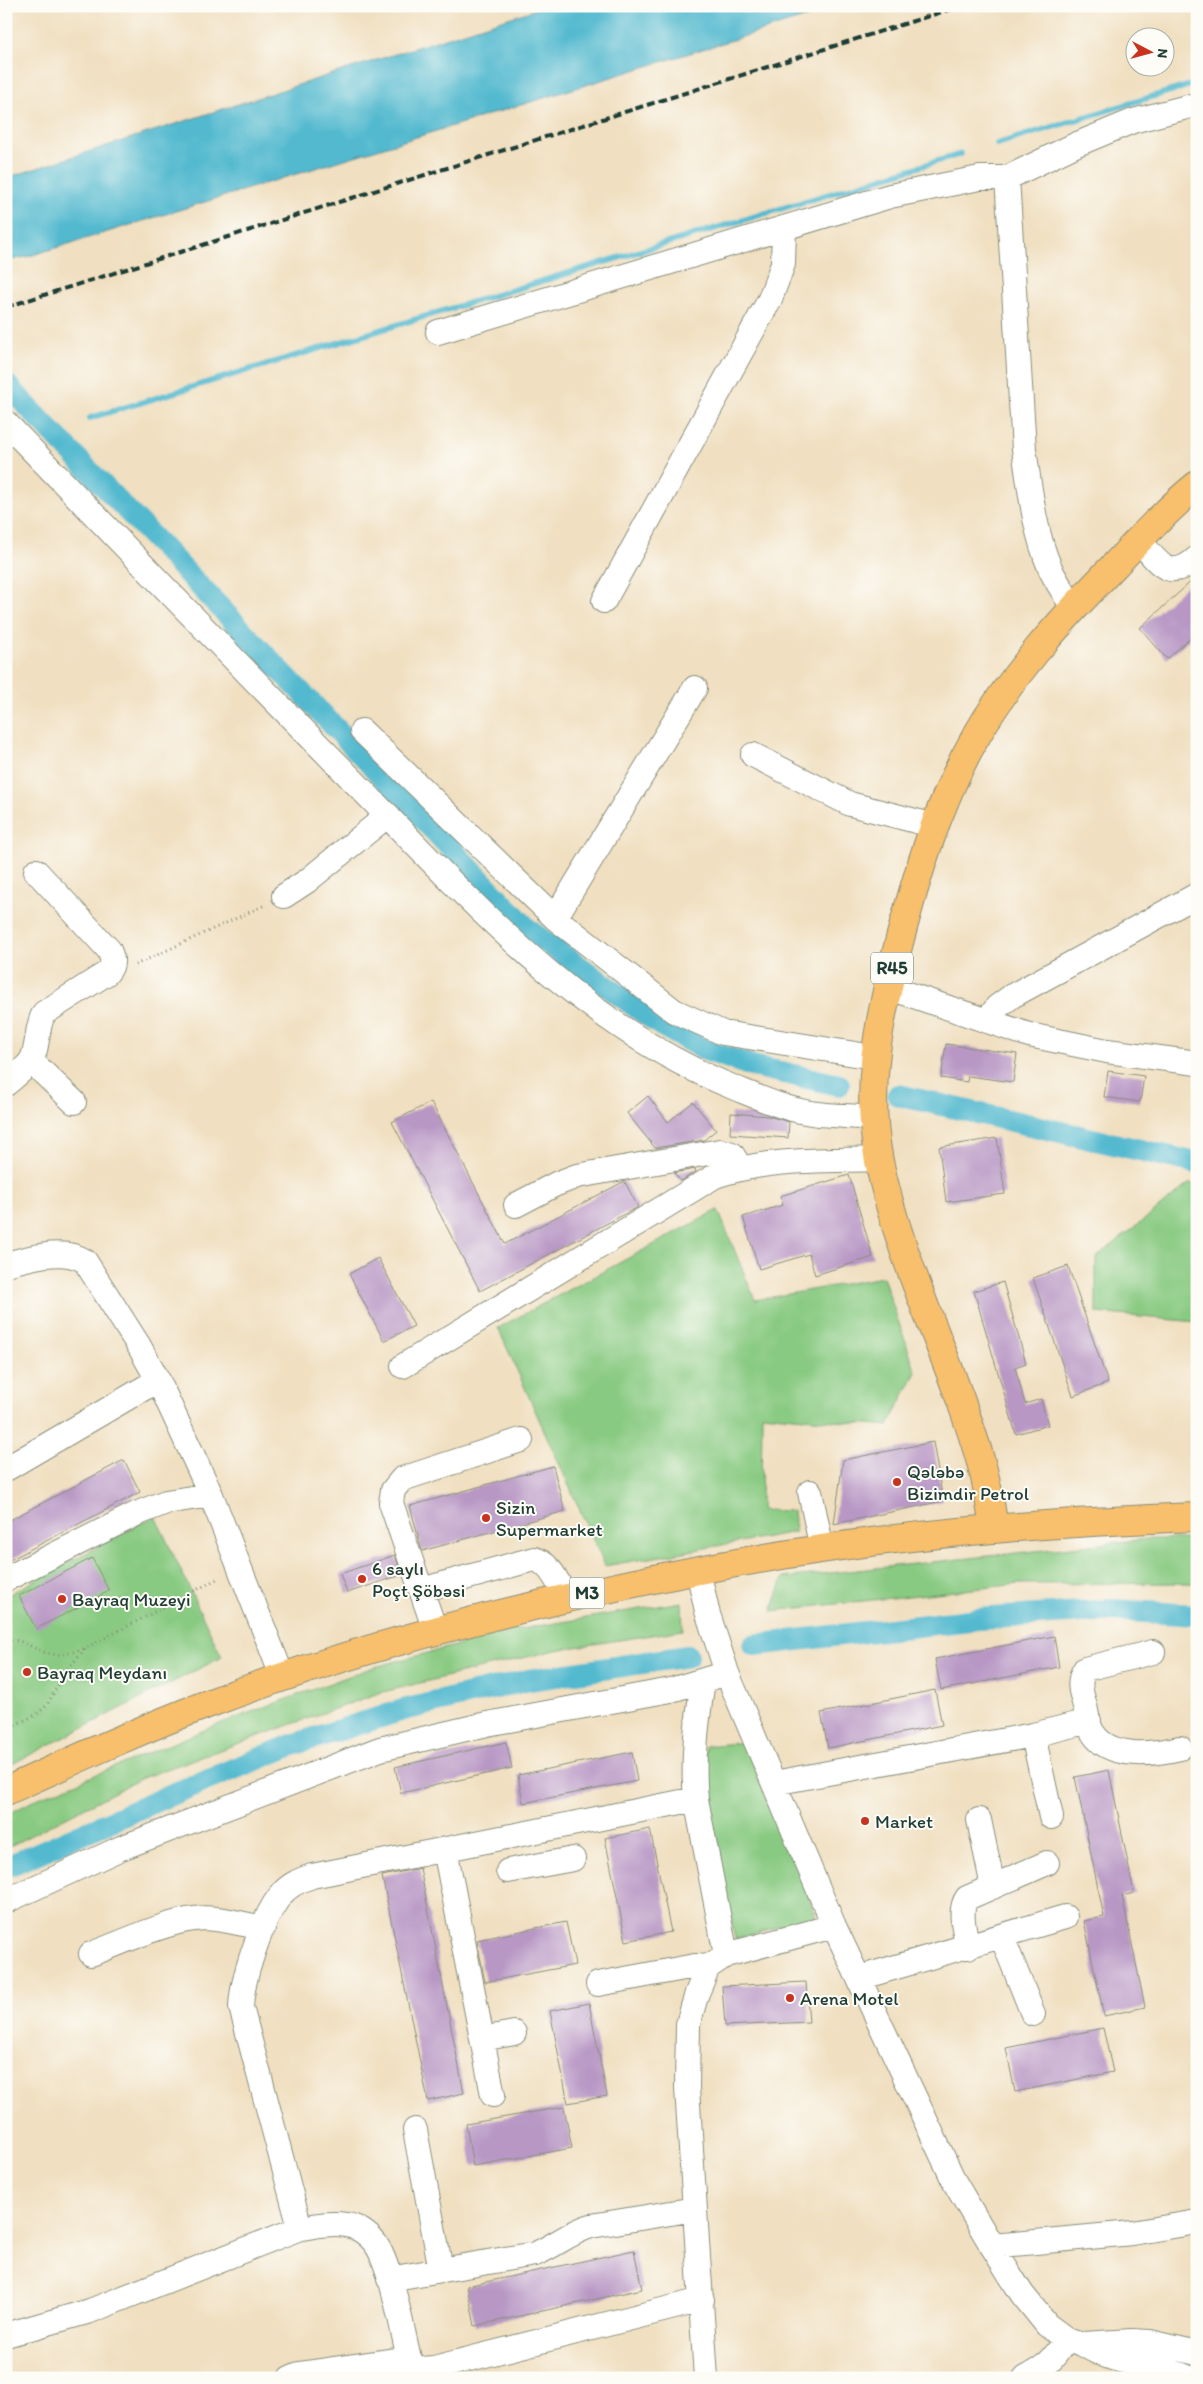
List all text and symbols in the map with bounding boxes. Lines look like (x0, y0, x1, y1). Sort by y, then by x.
north arrow (1126, 28, 1176, 78)
text: N (1153, 48, 1171, 59)
road number: R45 (871, 952, 913, 984)
place label: Qələbə Bizimdir Petrol (907, 1460, 1030, 1505)
marker: Qələbə Bizimdir Petrol (891, 1476, 903, 1488)
place label: Sizin Supermarket (496, 1496, 603, 1541)
marker: Sizin Supermarket (480, 1512, 492, 1524)
place label: 6 saylı Poçt Şöbəsi (372, 1557, 465, 1602)
marker: 6 saylı Poçt Şöbəsi (356, 1573, 368, 1585)
road number: M3 (570, 1578, 604, 1609)
place label: Bayraq Muzeyi (72, 1588, 191, 1611)
marker: Bayraq Muzeyi (56, 1593, 68, 1605)
place label: Bayraq Meydanı (37, 1661, 167, 1684)
marker: Bayraq Meydanı (21, 1666, 33, 1678)
place label: Market (875, 1810, 933, 1833)
marker: Market (859, 1815, 871, 1827)
place label: Arena Motel (800, 1987, 899, 2010)
marker: Arena Motel (784, 1992, 796, 2004)

